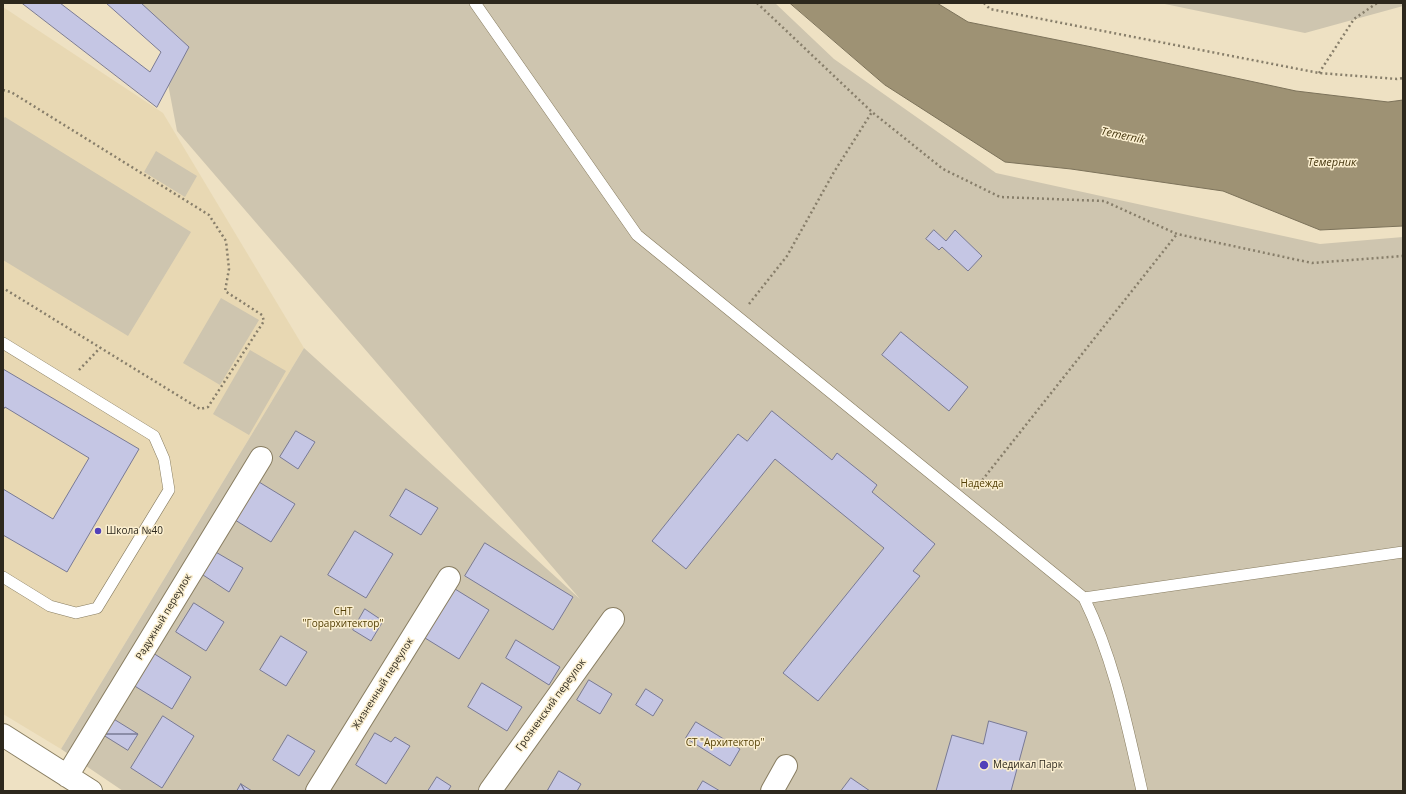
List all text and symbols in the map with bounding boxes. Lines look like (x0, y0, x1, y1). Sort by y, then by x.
water label: Temernik (1100, 125, 1146, 147)
water label: Темерник (1308, 156, 1356, 170)
park label: Надежда (961, 478, 1003, 490)
place label: Школа №40 (106, 525, 163, 537)
marker: Школа №40 (93, 526, 103, 536)
street label: Радужный переулок (134, 572, 194, 662)
park label: СНТ "Горархитектор" (303, 606, 383, 630)
street label: Жизненный переулок (350, 636, 416, 732)
street label: Грозненский переулок (513, 657, 589, 753)
park label: СТ "Архитектор" (686, 737, 764, 749)
marker: Медикал Парк (978, 759, 990, 771)
place label: Медикал Парк (993, 759, 1063, 771)

